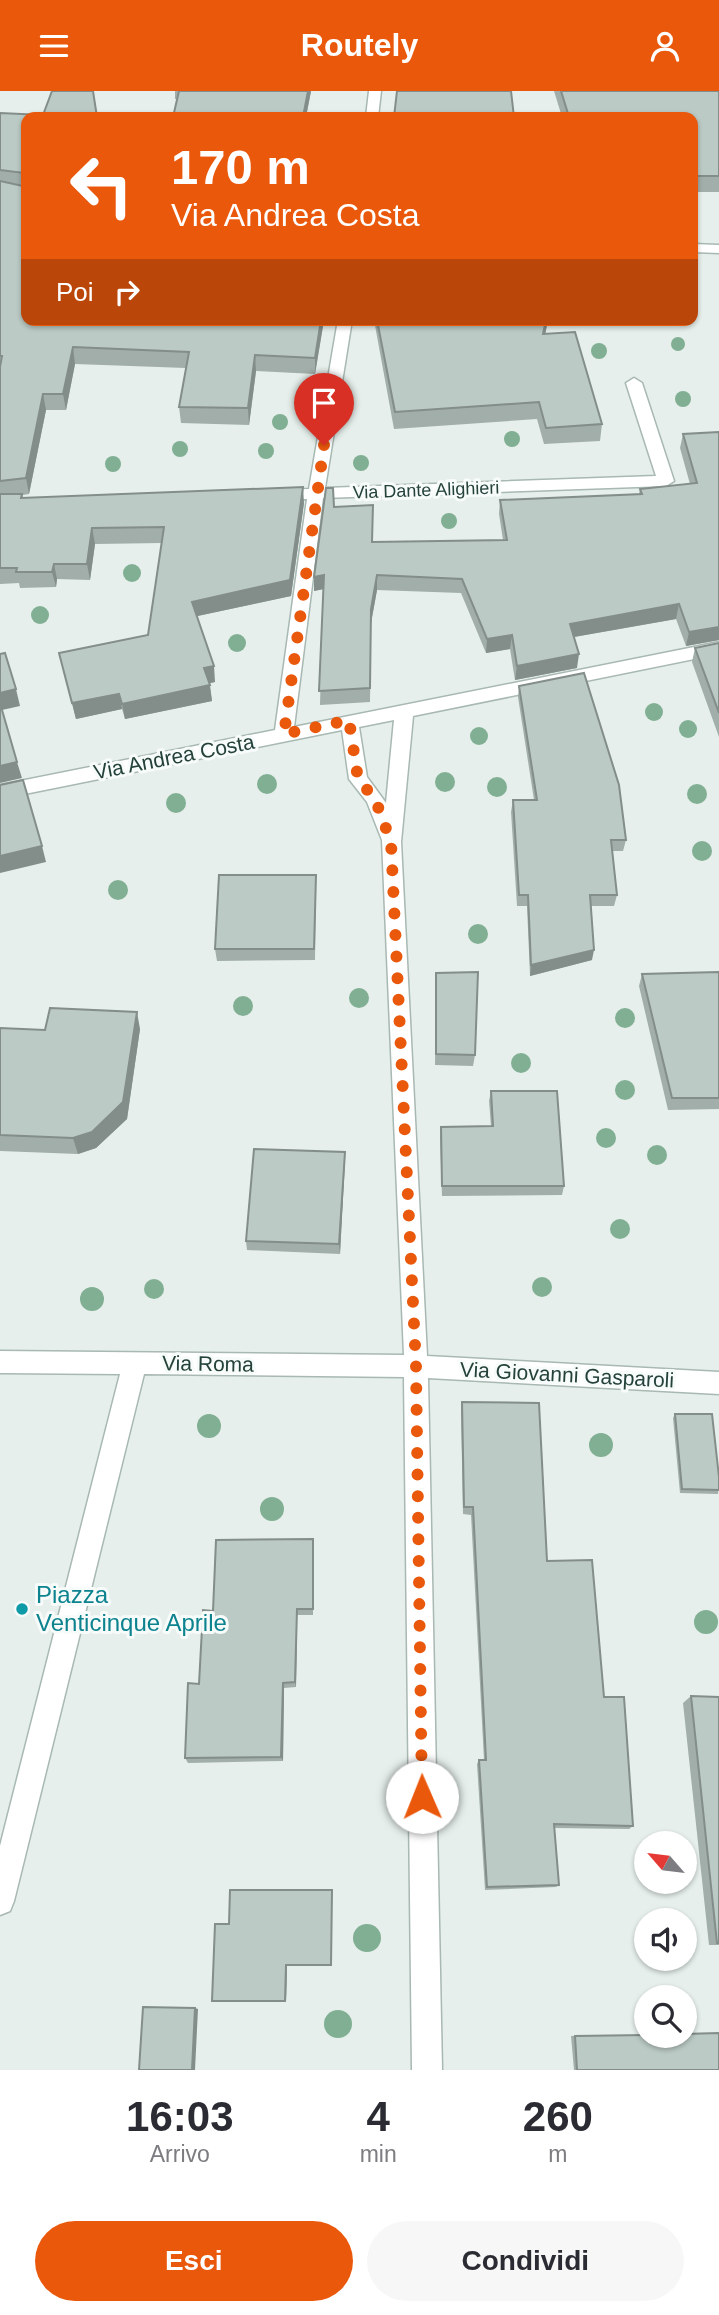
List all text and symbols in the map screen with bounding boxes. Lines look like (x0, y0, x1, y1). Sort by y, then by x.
icon: menu (35, 27, 73, 65)
text: Routely (301, 27, 418, 63)
icon: person (646, 27, 684, 65)
icon: left (56, 140, 147, 231)
text: 170 m (171, 140, 310, 194)
text: Via Andrea Costa (171, 197, 419, 233)
icon: right (108, 273, 146, 311)
text: Poi (56, 277, 94, 307)
pin (294, 373, 354, 445)
icon: arrive (305, 384, 343, 422)
street label: Via Dante Alighieri (352, 477, 500, 503)
street label: Via Andrea Costa (92, 730, 256, 783)
street label: Via Roma (162, 1351, 254, 1376)
street label: Via Giovanni Gasparoli (459, 1357, 675, 1392)
place label: Piazza Venticinque Aprile (36, 1581, 227, 1636)
marker: Piazza Venticinque Aprile (14, 1601, 30, 1617)
position arrow (385, 1760, 459, 1834)
north arrow (634, 1831, 696, 1893)
map controls (634, 1831, 697, 2048)
button: sound (634, 1908, 697, 1971)
button: search (634, 1985, 697, 2048)
text: 16:03 (126, 2093, 234, 2140)
text: 4 (366, 2093, 390, 2140)
text: 260 (523, 2093, 593, 2140)
text: Arrivo (150, 2141, 210, 2167)
text: min (360, 2141, 397, 2167)
text: m (548, 2141, 567, 2167)
button: Esci (35, 2221, 353, 2301)
button: Condividi (367, 2221, 684, 2301)

